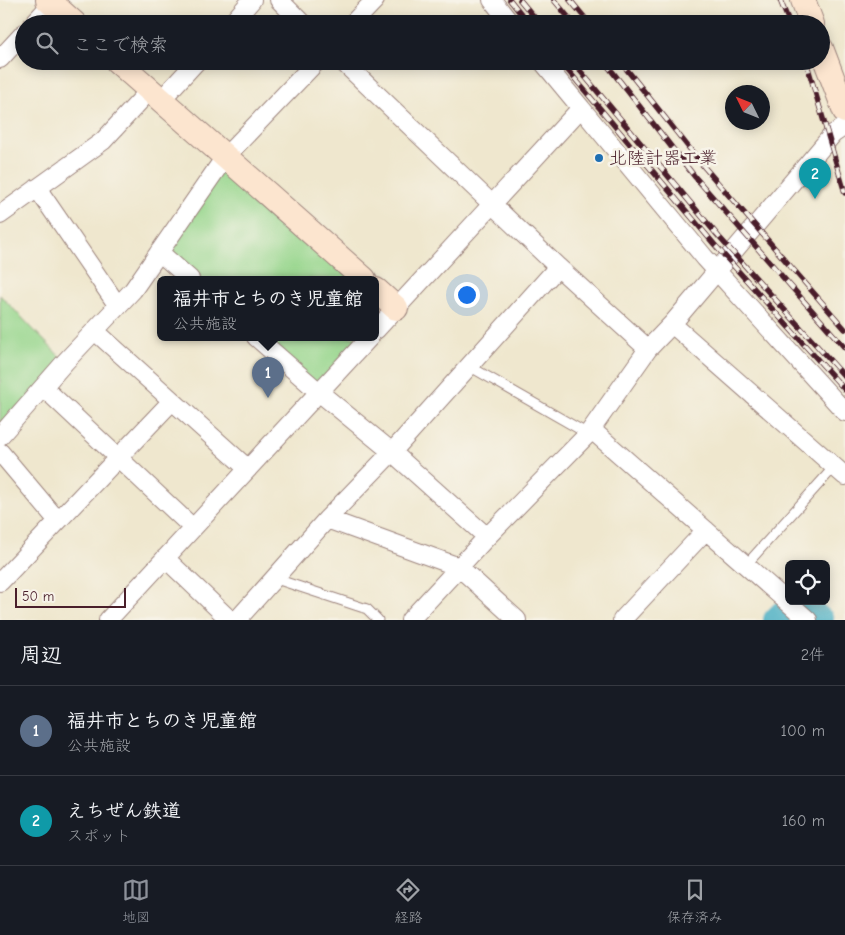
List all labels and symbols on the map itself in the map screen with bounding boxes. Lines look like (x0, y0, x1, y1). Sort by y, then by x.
north arrow (725, 85, 770, 130)
place label: 北陸計器工業 (609, 148, 717, 169)
marker: 北陸計器工業 (593, 152, 605, 164)
pin: 2 (799, 158, 831, 199)
your location (454, 282, 480, 308)
pin: 1 (252, 357, 284, 398)
scale bar (15, 585, 126, 608)

